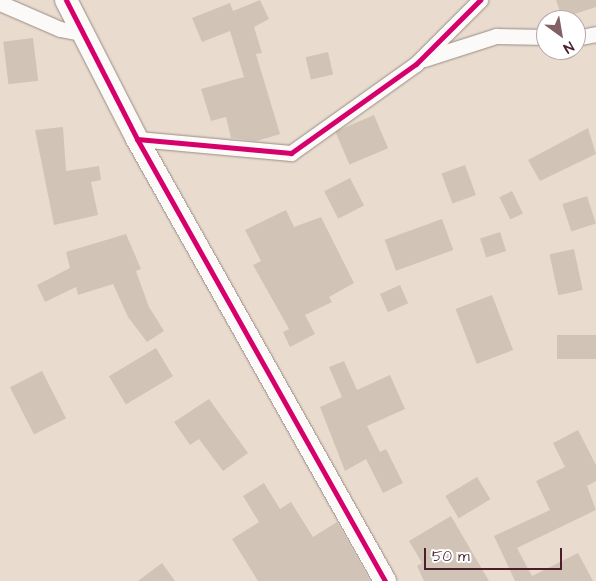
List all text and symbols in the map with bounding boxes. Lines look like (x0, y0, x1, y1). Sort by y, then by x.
north arrow (536, 10, 586, 60)
text: N (559, 36, 577, 58)
scale bar (426, 538, 564, 570)
text: 50 m (432, 546, 470, 567)

